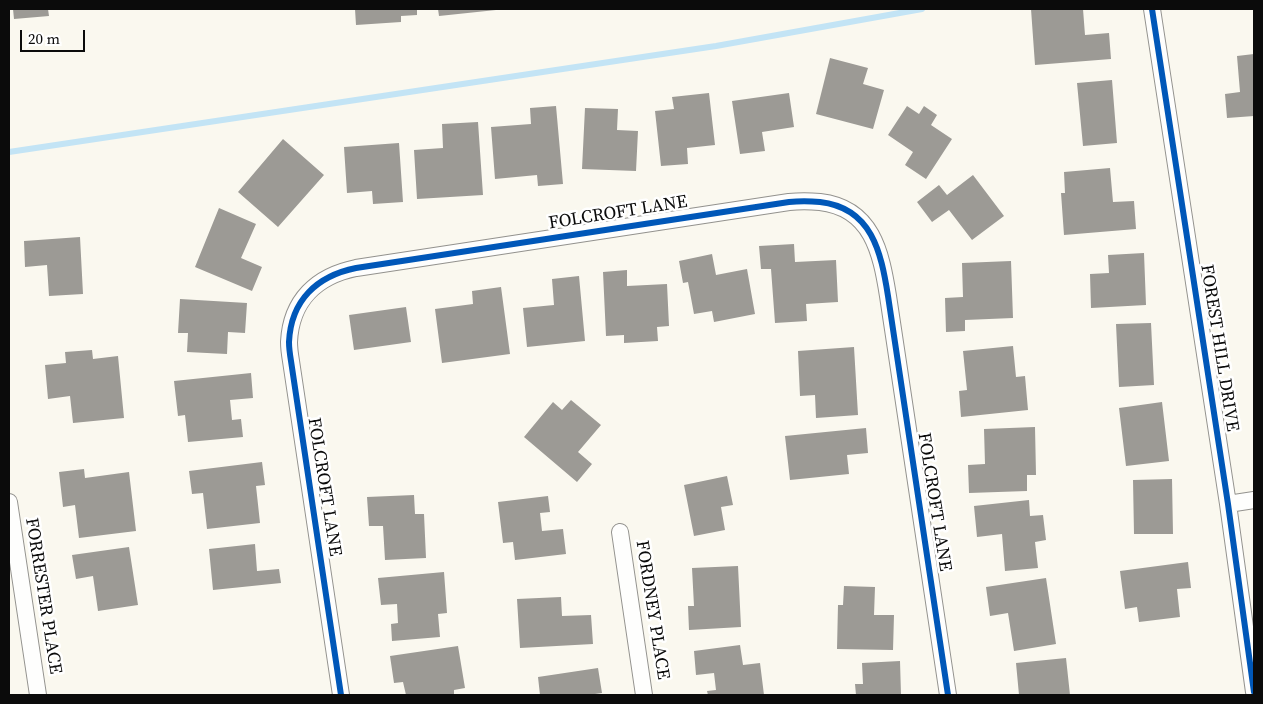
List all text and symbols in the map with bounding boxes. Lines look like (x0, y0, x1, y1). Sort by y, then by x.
scale bar (22, 20, 88, 52)
text: 20 m (28, 28, 60, 49)
street label: FOLCROFT LANE (547, 191, 689, 235)
street label: FOREST HILL DRIVE (1195, 263, 1243, 433)
street label: FOLCROFT LANE (302, 416, 346, 558)
street label: FOLCROFT LANE (912, 431, 956, 573)
street label: FORRESTER PLACE (20, 516, 66, 676)
street label: FORDNEY PLACE (630, 539, 674, 681)

